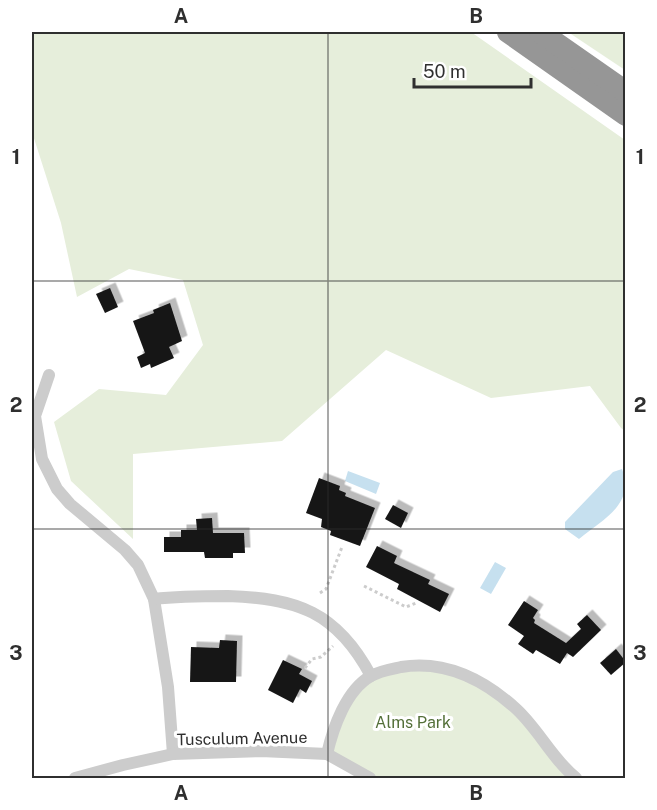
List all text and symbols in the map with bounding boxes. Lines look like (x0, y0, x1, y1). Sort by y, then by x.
text: A (174, 4, 188, 28)
text: B (469, 4, 483, 28)
scale bar (414, 51, 531, 89)
text: 50 m (423, 61, 466, 82)
text: 1 (12, 145, 20, 169)
text: 1 (636, 145, 644, 169)
text: 2 (10, 393, 22, 417)
text: 2 (634, 393, 646, 417)
text: 3 (9, 641, 23, 665)
text: 3 (633, 641, 647, 665)
park label: Alms Park (375, 713, 451, 732)
street label: Tusculum Avenue (177, 728, 308, 749)
text: A (174, 781, 188, 805)
text: B (469, 781, 483, 805)

